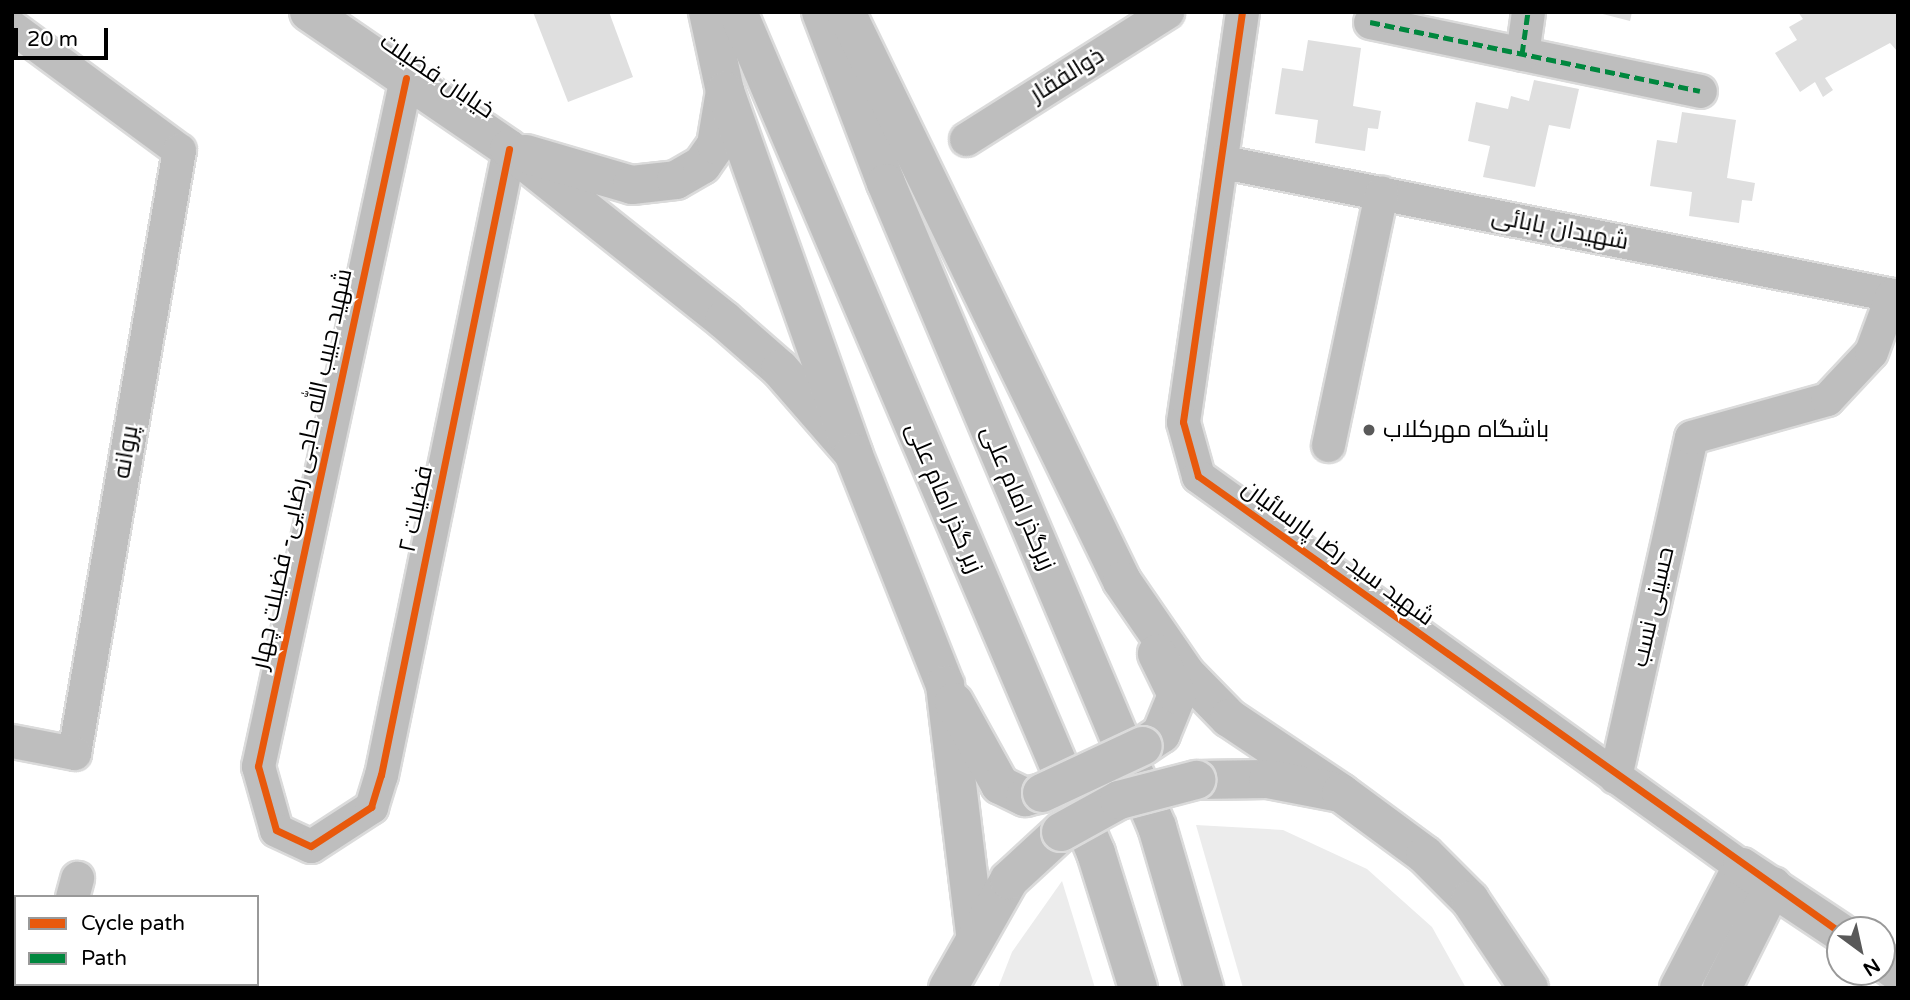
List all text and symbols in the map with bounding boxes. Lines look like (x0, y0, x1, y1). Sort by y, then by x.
scale bar (18, 14, 112, 58)
text: 20 m (27, 27, 78, 52)
street label: خیابان فضیلت (374, 27, 500, 125)
street label: ذوالفقار (1025, 41, 1109, 109)
street label: شهیدان بابائی (1489, 202, 1631, 256)
street label: شهید حبیب الله حاجی رضایی- فضیلت چهار (245, 266, 359, 672)
place label: باشگاه مهرکلاب (1383, 416, 1549, 444)
street label: زیر گذر امام علی (899, 418, 989, 578)
street label: زیرگذر امام علی (975, 421, 1061, 575)
marker: باشگاه مهرکلاب (1361, 422, 1377, 438)
street label: پروانه (107, 423, 145, 481)
street label: فضیلت ۲ (393, 463, 439, 555)
street label: شهید سید رضا پارسائیان (1236, 474, 1440, 632)
street label: حسینی نسب (1625, 544, 1681, 670)
legend (14, 895, 259, 986)
text: Cycle path (81, 911, 185, 936)
north arrow (1826, 916, 1896, 986)
text: Path (81, 946, 127, 971)
text: N (1859, 954, 1884, 980)

